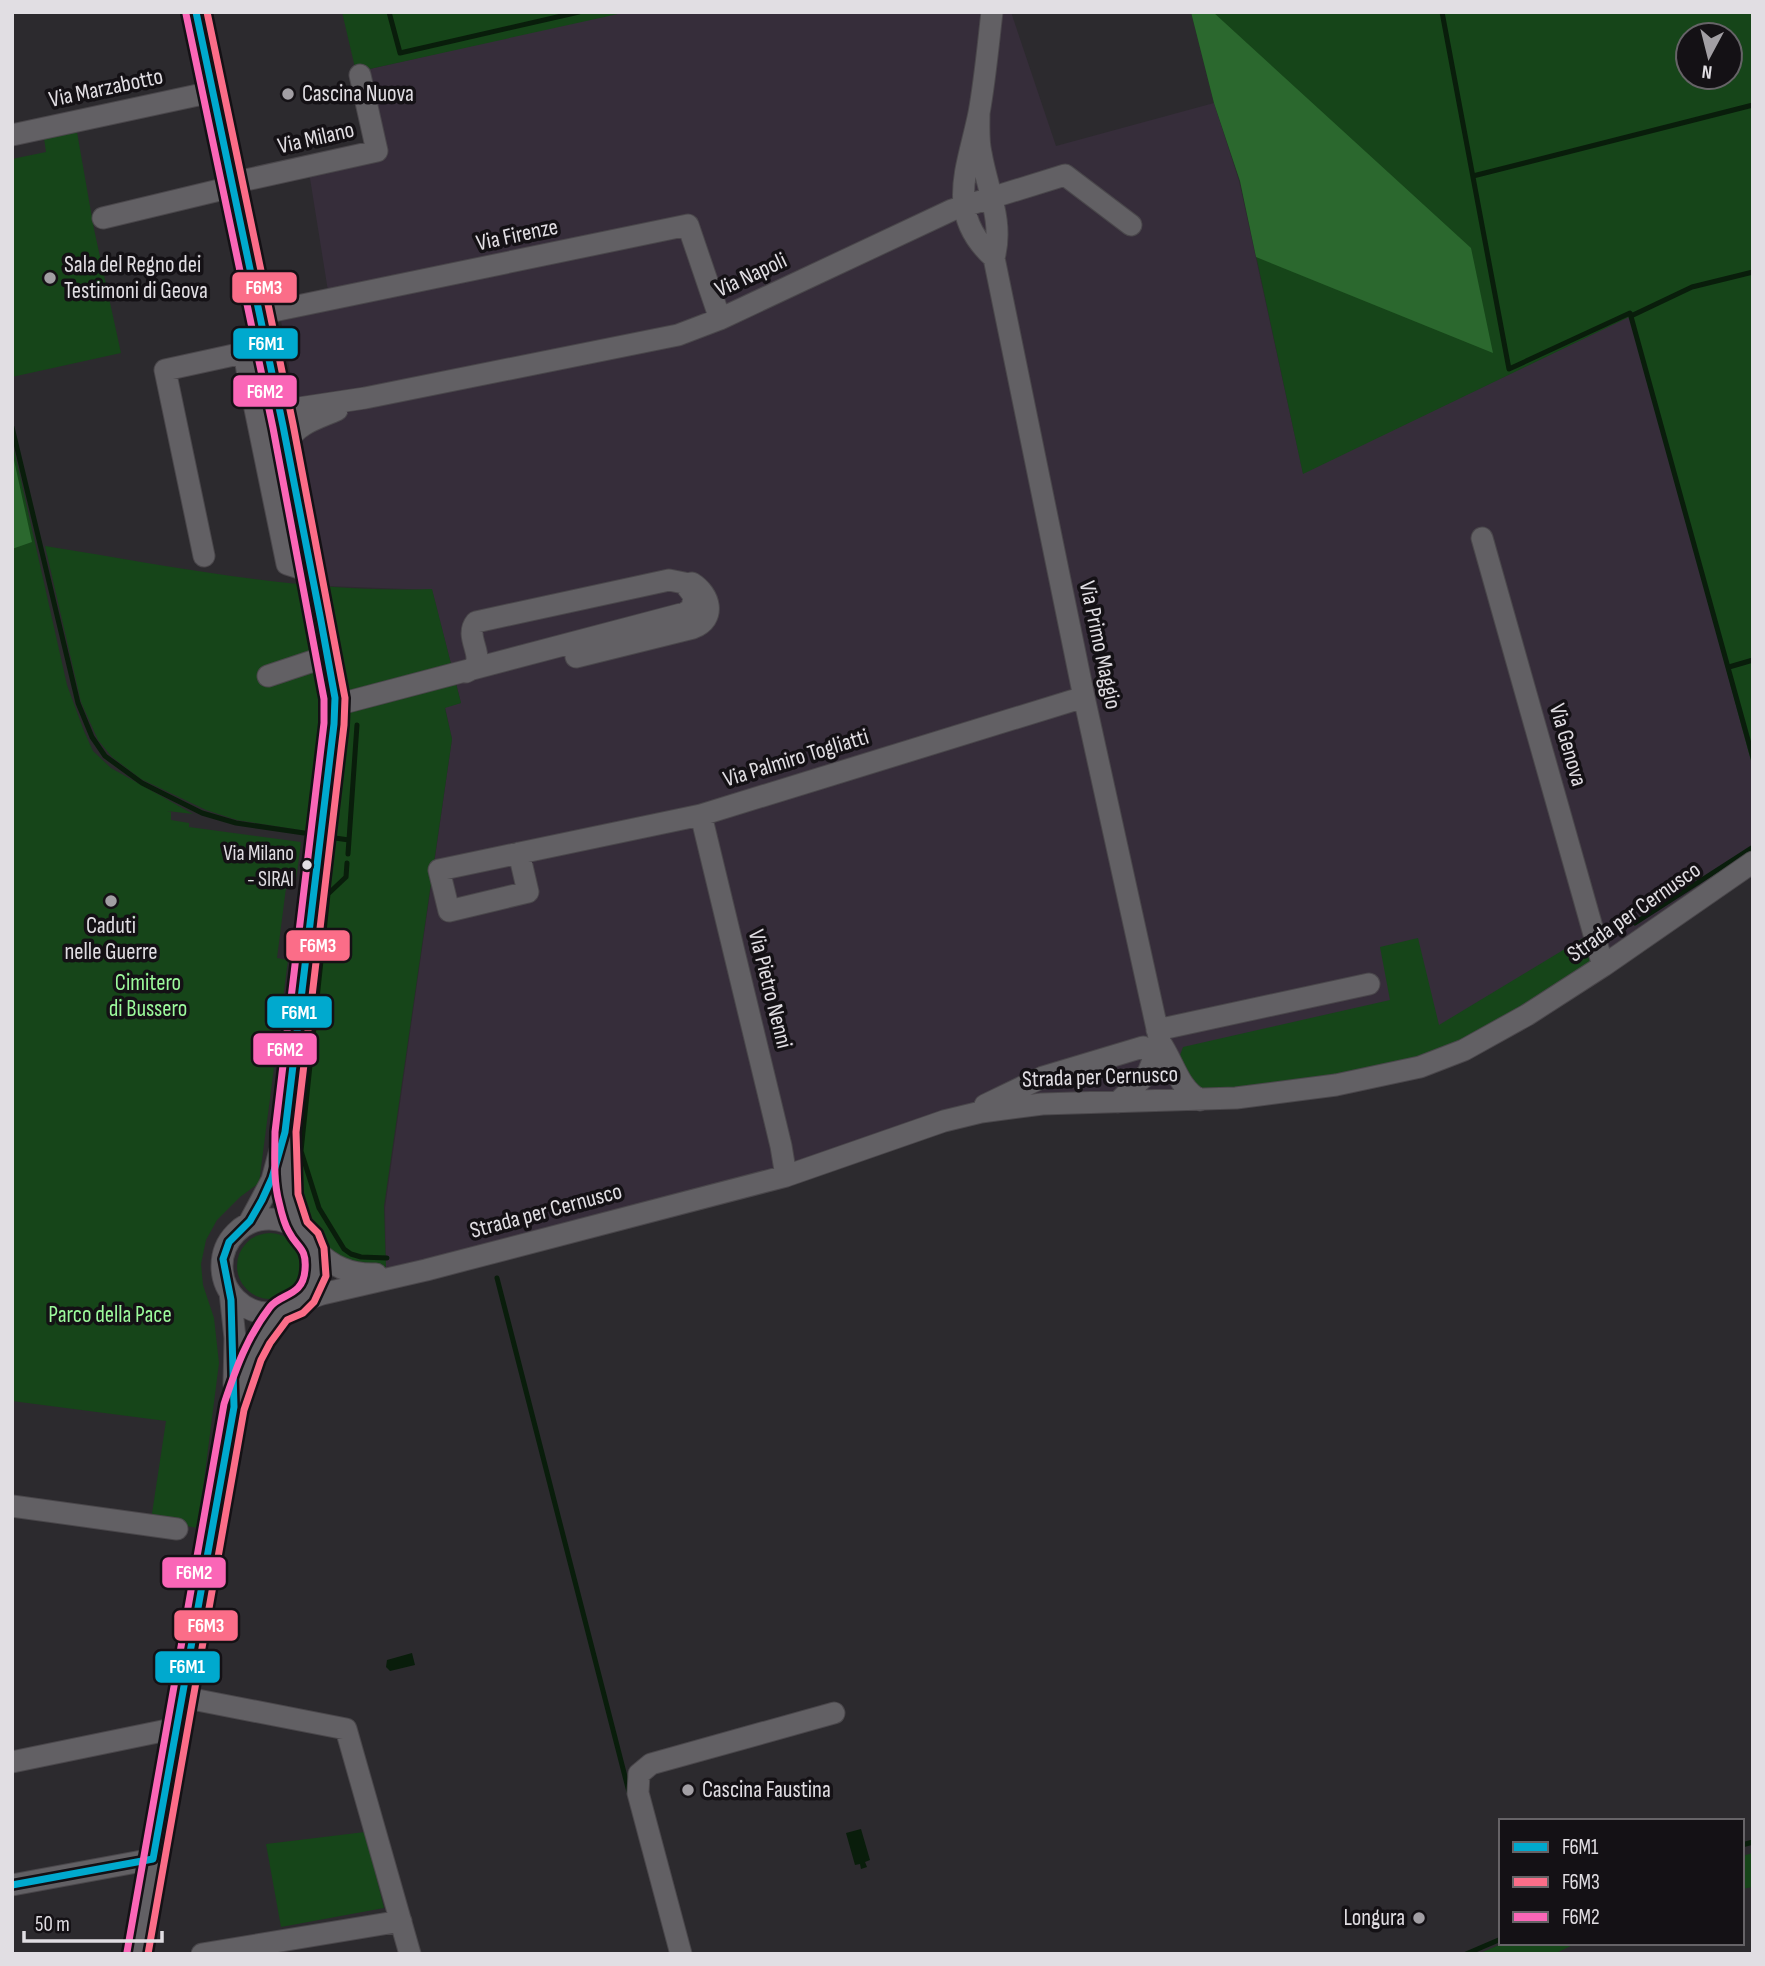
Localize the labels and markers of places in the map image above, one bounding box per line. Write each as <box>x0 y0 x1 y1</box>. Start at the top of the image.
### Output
place label: Cascina Nuova <box>302 80 414 108</box>
marker: Cascina Nuova <box>280 86 296 102</box>
place label: Sala del Regno dei Testimoni di Geova <box>64 251 208 305</box>
marker: Sala del Regno dei Testimoni di Geova <box>42 270 58 286</box>
place label: Via Milano - SIRAI <box>223 841 294 892</box>
marker: Via Milano - SIRAI <box>300 858 314 872</box>
marker: Caduti nelle Guerre <box>103 893 119 909</box>
place label: Caduti nelle Guerre <box>64 912 158 966</box>
place label: Cascina Faustina <box>702 1776 831 1804</box>
marker: Cascina Faustina <box>680 1782 696 1798</box>
place label: Longura <box>1343 1904 1405 1932</box>
marker: Longura <box>1411 1910 1427 1926</box>

